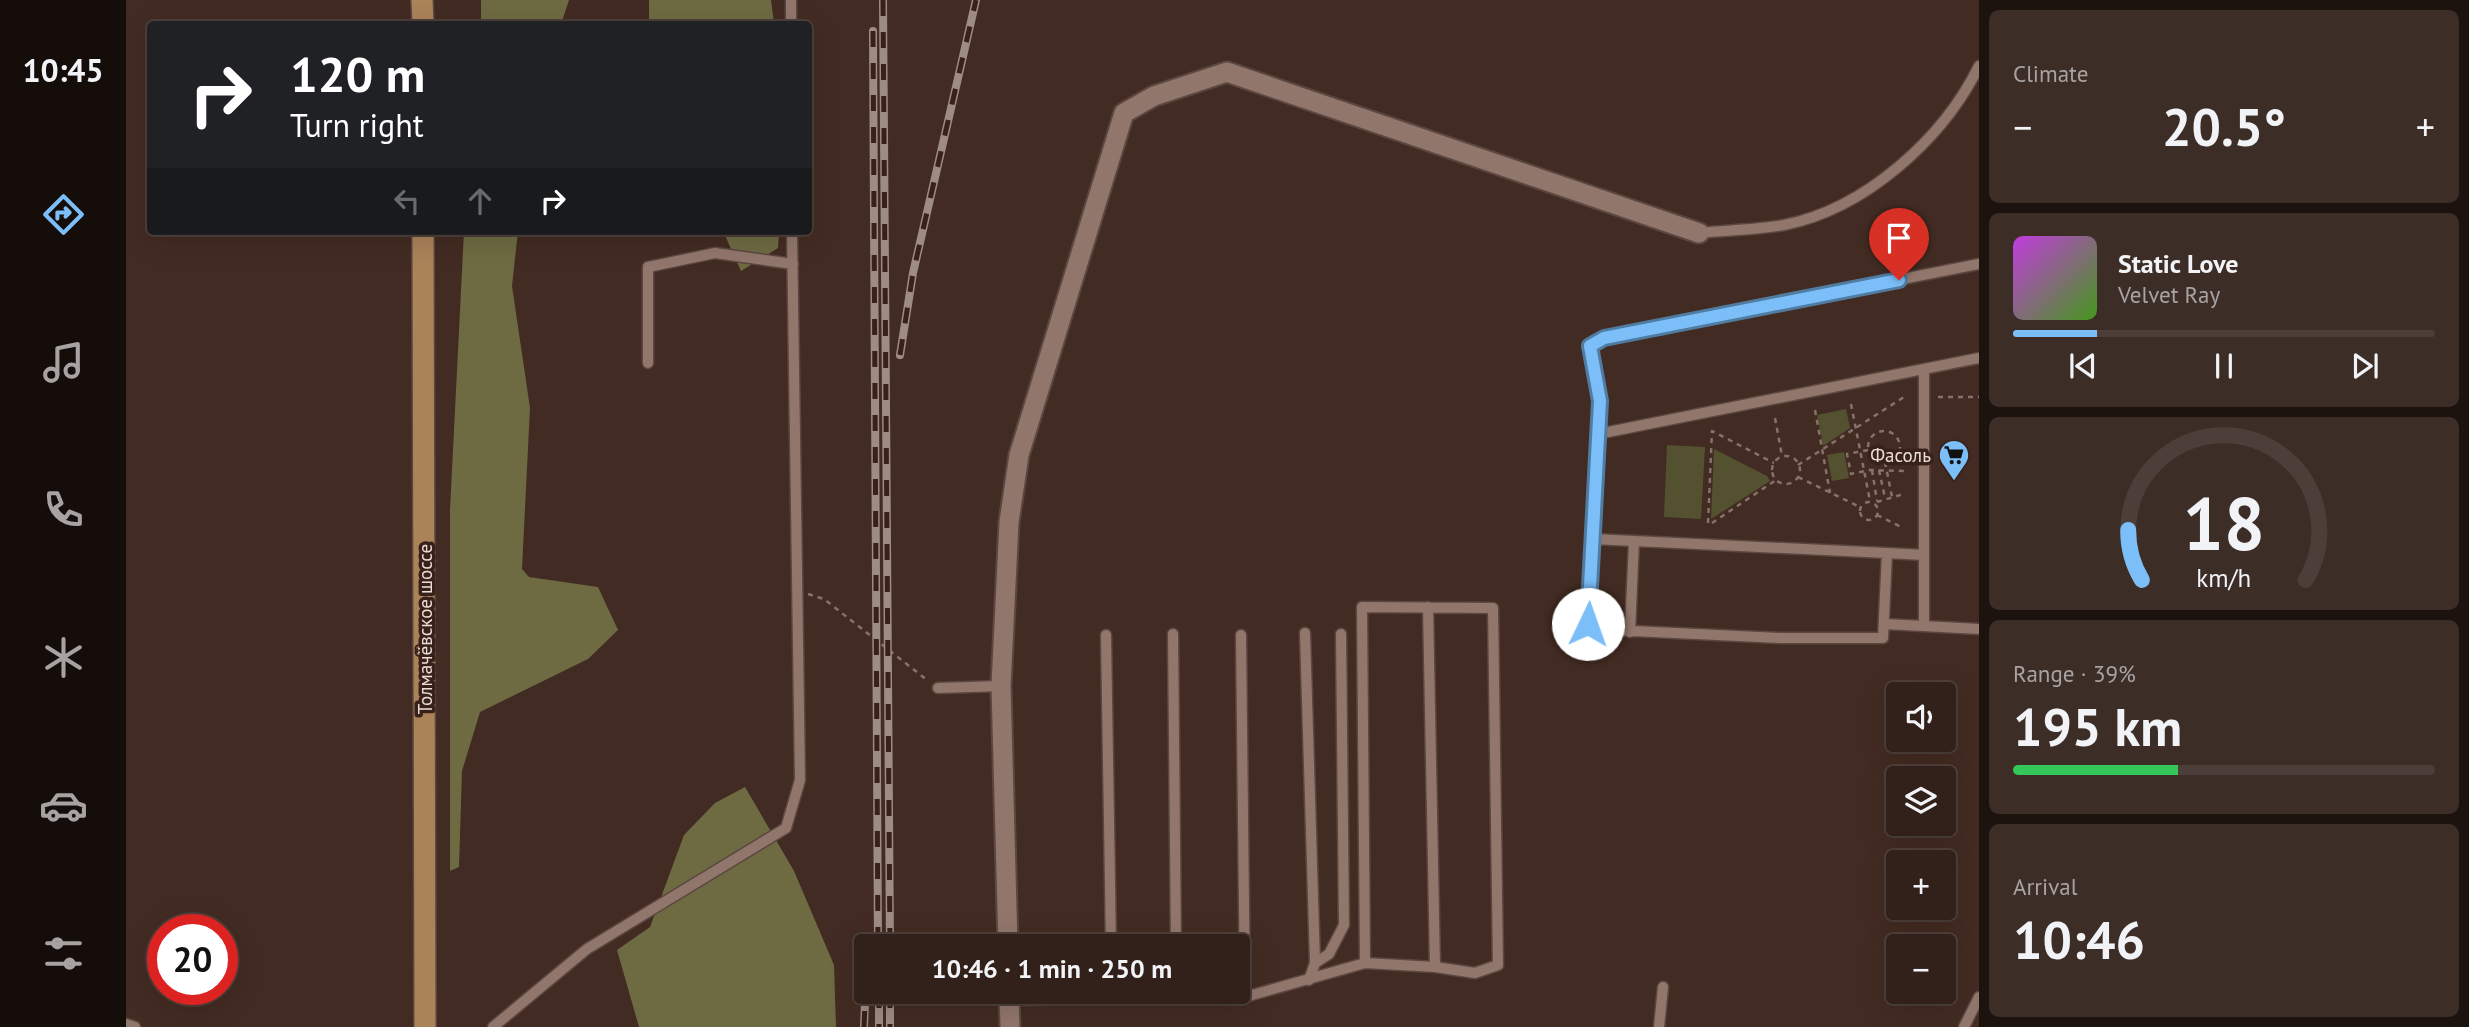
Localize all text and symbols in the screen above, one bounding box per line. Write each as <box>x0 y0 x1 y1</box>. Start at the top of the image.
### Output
text: 120 m <box>290 42 425 106</box>
text: 10:45 <box>22 49 104 91</box>
icon: right <box>175 49 266 140</box>
text: Climate <box>2013 59 2088 88</box>
text: 20.5° <box>2162 93 2286 160</box>
text: − <box>2013 102 2032 151</box>
text: + <box>2416 102 2435 151</box>
text: Turn right <box>290 104 424 146</box>
icon: left <box>388 182 426 220</box>
icon: ahead <box>461 182 499 220</box>
icon: right <box>534 182 572 220</box>
icon: directions <box>39 190 88 239</box>
pin <box>1869 208 1929 280</box>
icon: arrive <box>1880 219 1918 257</box>
text: Static Love <box>2118 247 2239 280</box>
text: Velvet Ray <box>2118 280 2220 309</box>
icon: music <box>39 338 88 387</box>
icon: previous <box>2064 347 2102 385</box>
icon: pause <box>2205 347 2243 385</box>
icon: next <box>2346 347 2384 385</box>
supermarket icon: Фасоль <box>1937 438 1971 482</box>
place label: Фасоль <box>1870 443 1931 467</box>
text: 18 <box>2183 476 2265 570</box>
icon: phone <box>39 485 88 534</box>
street label: Толмачёвское шоссе <box>413 544 437 714</box>
text: km/h <box>2197 561 2251 593</box>
position arrow <box>1551 587 1625 661</box>
icon: climate <box>39 633 88 682</box>
text: Range · 39% <box>2013 659 2136 688</box>
map controls <box>1886 682 1956 1004</box>
button: sound <box>1886 682 1956 752</box>
text: 195 km <box>2013 693 2182 760</box>
button: layers <box>1886 766 1956 836</box>
icon: car <box>39 781 88 830</box>
button: + <box>1886 850 1956 920</box>
text: Arrival <box>2013 872 2077 901</box>
text: 10:46 <box>2013 906 2145 973</box>
speed limit sign: 20 <box>147 914 238 1005</box>
icon: filters <box>39 929 88 978</box>
button: − <box>1886 934 1956 1004</box>
text: 10:46 · 1 min · 250 m <box>932 952 1172 985</box>

